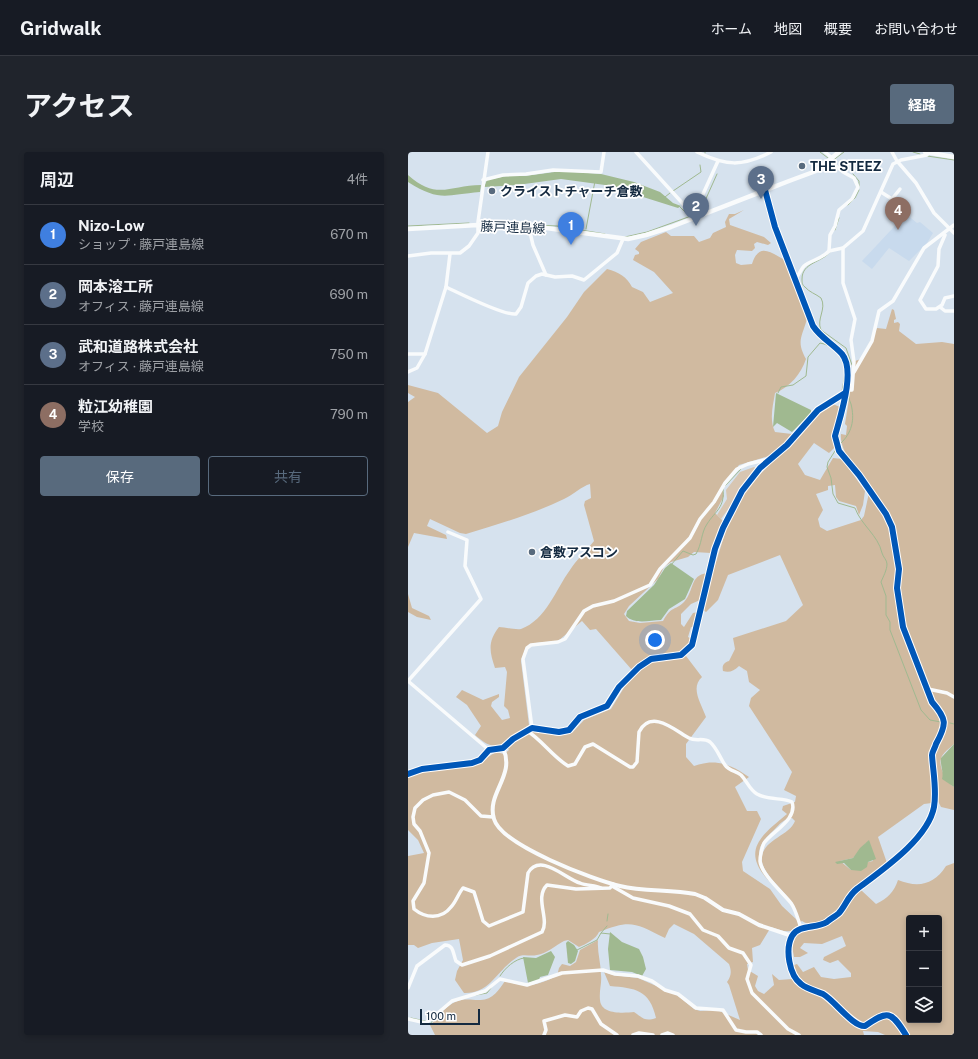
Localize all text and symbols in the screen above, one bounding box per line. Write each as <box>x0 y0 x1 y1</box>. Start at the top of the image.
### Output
text: Gridwalk <box>20 17 101 39</box>
text: ホーム <box>710 21 752 37</box>
text: 地図 <box>774 21 802 37</box>
text: 概要 <box>824 21 852 37</box>
text: お問い合わせ <box>874 21 958 37</box>
button: 経路 <box>890 84 954 124</box>
text: アクセス <box>24 89 135 122</box>
place label: THE STEEZ <box>810 159 882 174</box>
marker: THE STEEZ <box>797 161 807 171</box>
pin: 3 <box>748 166 774 199</box>
text: 周辺 <box>40 170 74 190</box>
text: 4件 <box>347 172 368 187</box>
place label: クライストチャーチ倉敷 <box>500 184 642 199</box>
marker: クライストチャーチ倉敷 <box>487 186 497 196</box>
pin: 2 <box>683 193 709 226</box>
pin: 4 <box>885 197 911 230</box>
pin: 1 <box>558 212 584 245</box>
text: Nizo-Low <box>78 217 145 234</box>
street label: 藤戸連島線 <box>480 219 546 236</box>
text: 1 <box>50 227 56 242</box>
text: 670 m <box>330 227 368 242</box>
text: ショップ · 藤戸連島線 <box>78 237 204 252</box>
text: 岡本溶工所 <box>78 278 153 295</box>
text: 2 <box>49 287 57 302</box>
text: 690 m <box>330 287 368 302</box>
text: オフィス · 藤戸連島線 <box>78 299 204 314</box>
text: 武和道路株式会社 <box>78 338 198 355</box>
text: 3 <box>49 347 57 362</box>
text: 750 m <box>330 347 368 362</box>
text: オフィス · 藤戸連島線 <box>78 359 204 374</box>
text: 粒江幼稚園 <box>78 398 153 415</box>
text: 4 <box>49 407 57 422</box>
text: 790 m <box>330 407 368 422</box>
text: 学校 <box>78 419 104 434</box>
button: 保存 <box>40 456 200 496</box>
button: 共有 <box>208 456 368 496</box>
place label: 倉敷アスコン <box>540 545 618 560</box>
marker: 倉敷アスコン <box>527 547 537 557</box>
your location <box>645 630 665 650</box>
map controls <box>906 915 942 1023</box>
button: + <box>906 915 942 951</box>
button: − <box>906 951 942 987</box>
button: layers <box>906 987 942 1023</box>
scale bar <box>420 1007 480 1026</box>
text: 100 m <box>426 1010 456 1022</box>

